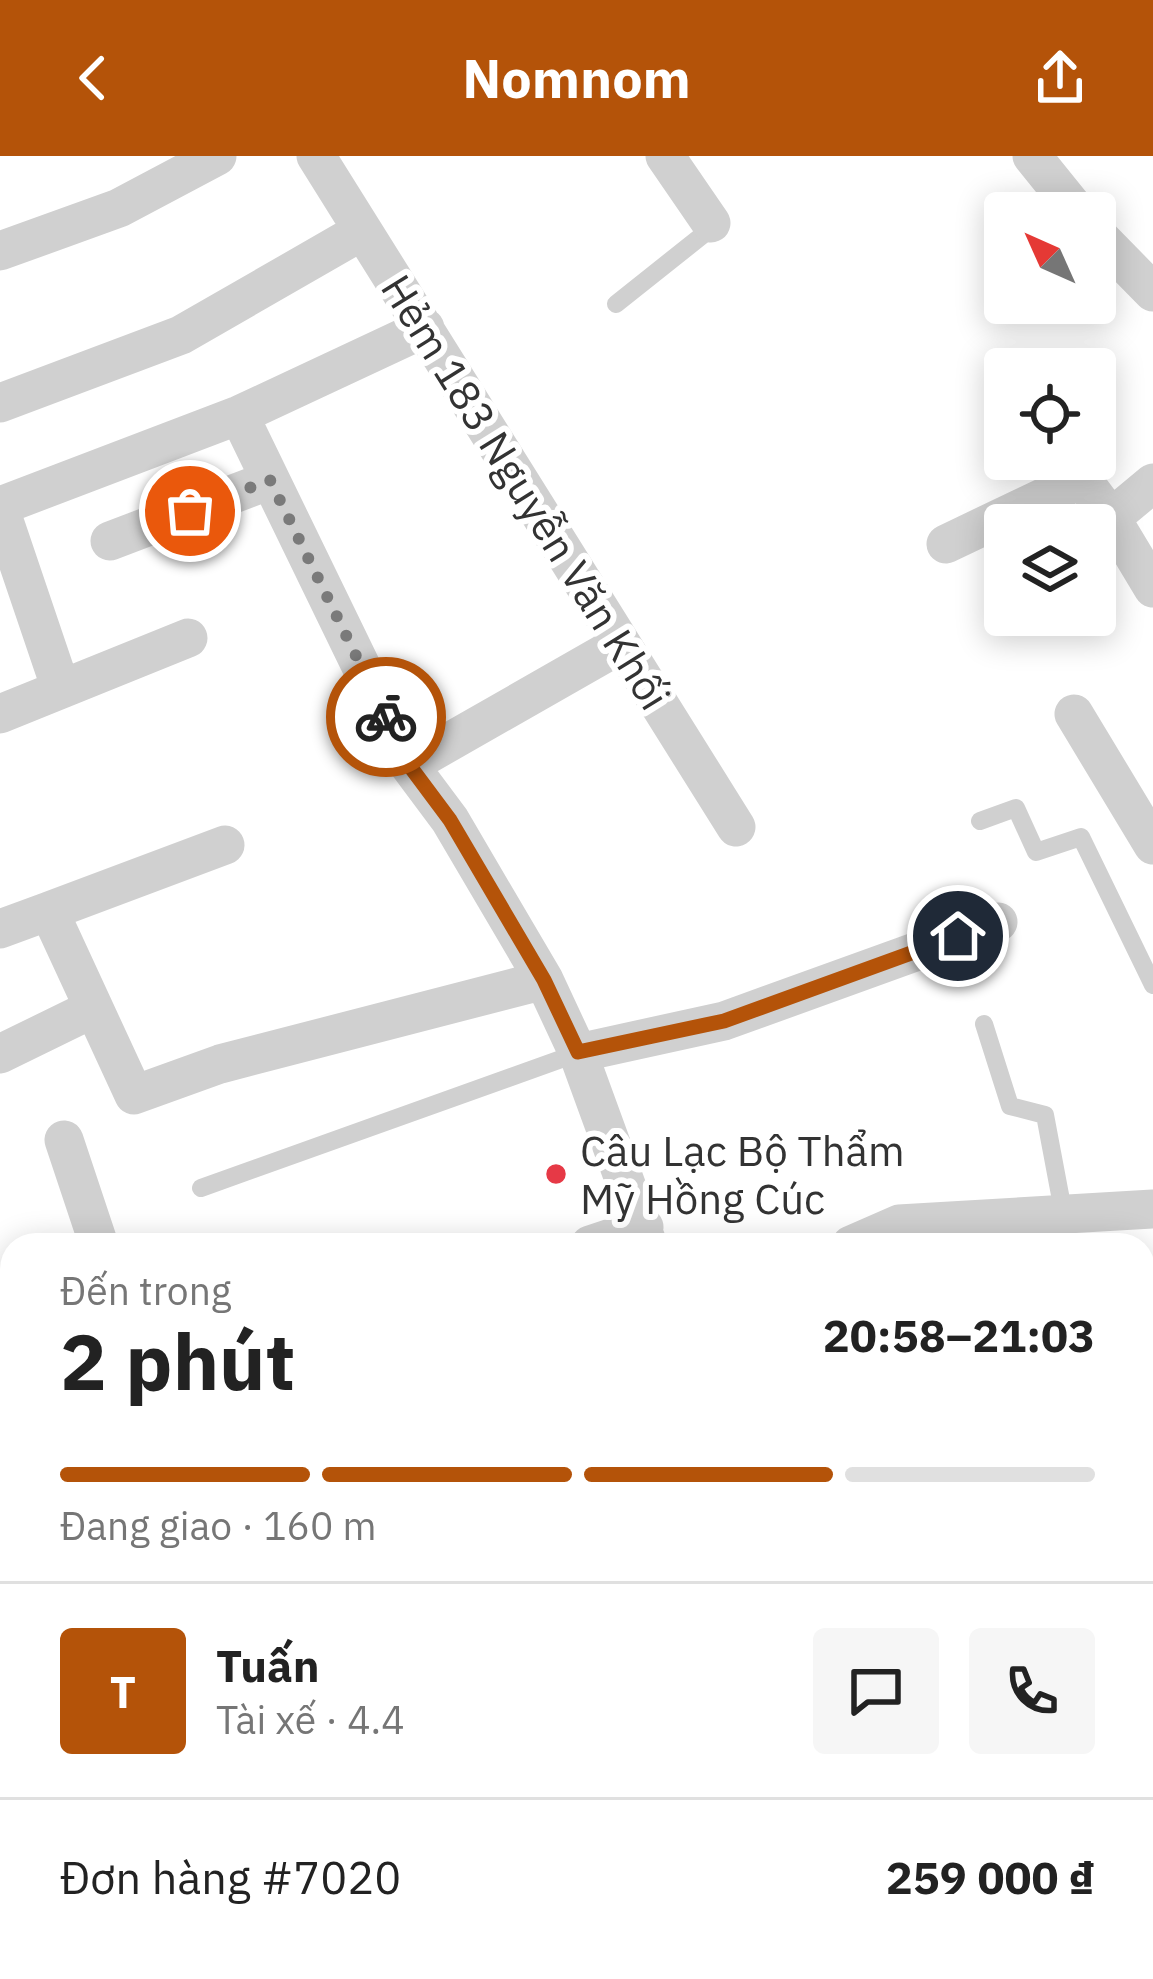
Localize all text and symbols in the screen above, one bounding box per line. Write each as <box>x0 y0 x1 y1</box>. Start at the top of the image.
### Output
text: Nomnom <box>462 43 691 113</box>
icon: back <box>60 45 126 111</box>
icon: share <box>1027 45 1093 111</box>
north arrow <box>984 192 1116 324</box>
map controls <box>984 192 1116 636</box>
street label: Hẻm 183 Nguyễn Văn Khối <box>369 264 683 720</box>
button: locate <box>984 348 1116 480</box>
pin <box>139 460 241 562</box>
icon: bag <box>157 478 223 544</box>
button: layers <box>984 504 1116 636</box>
courier <box>326 657 446 777</box>
icon: bike <box>353 684 419 750</box>
pin <box>907 885 1009 987</box>
icon: home <box>925 903 991 969</box>
place label: Câu Lạc Bộ Thẩm Mỹ Hồng Cúc <box>580 1123 905 1226</box>
marker: Câu Lạc Bộ Thẩm Mỹ Hồng Cúc <box>543 1161 569 1187</box>
text: Đến trong <box>60 1265 231 1316</box>
text: 20:58–21:03 <box>823 1306 1095 1364</box>
text: 2 phút <box>60 1310 295 1411</box>
text: Đang giao · 160 m <box>60 1500 377 1551</box>
button: chat <box>813 1628 939 1754</box>
button: phone <box>969 1628 1095 1754</box>
text: Tuấn <box>216 1636 320 1694</box>
text: T <box>110 1662 136 1720</box>
text: Tài xế · 4.4 <box>216 1694 405 1745</box>
text: Đơn hàng #7020 <box>60 1848 401 1906</box>
text: 259 000 ₫ <box>886 1848 1095 1906</box>

